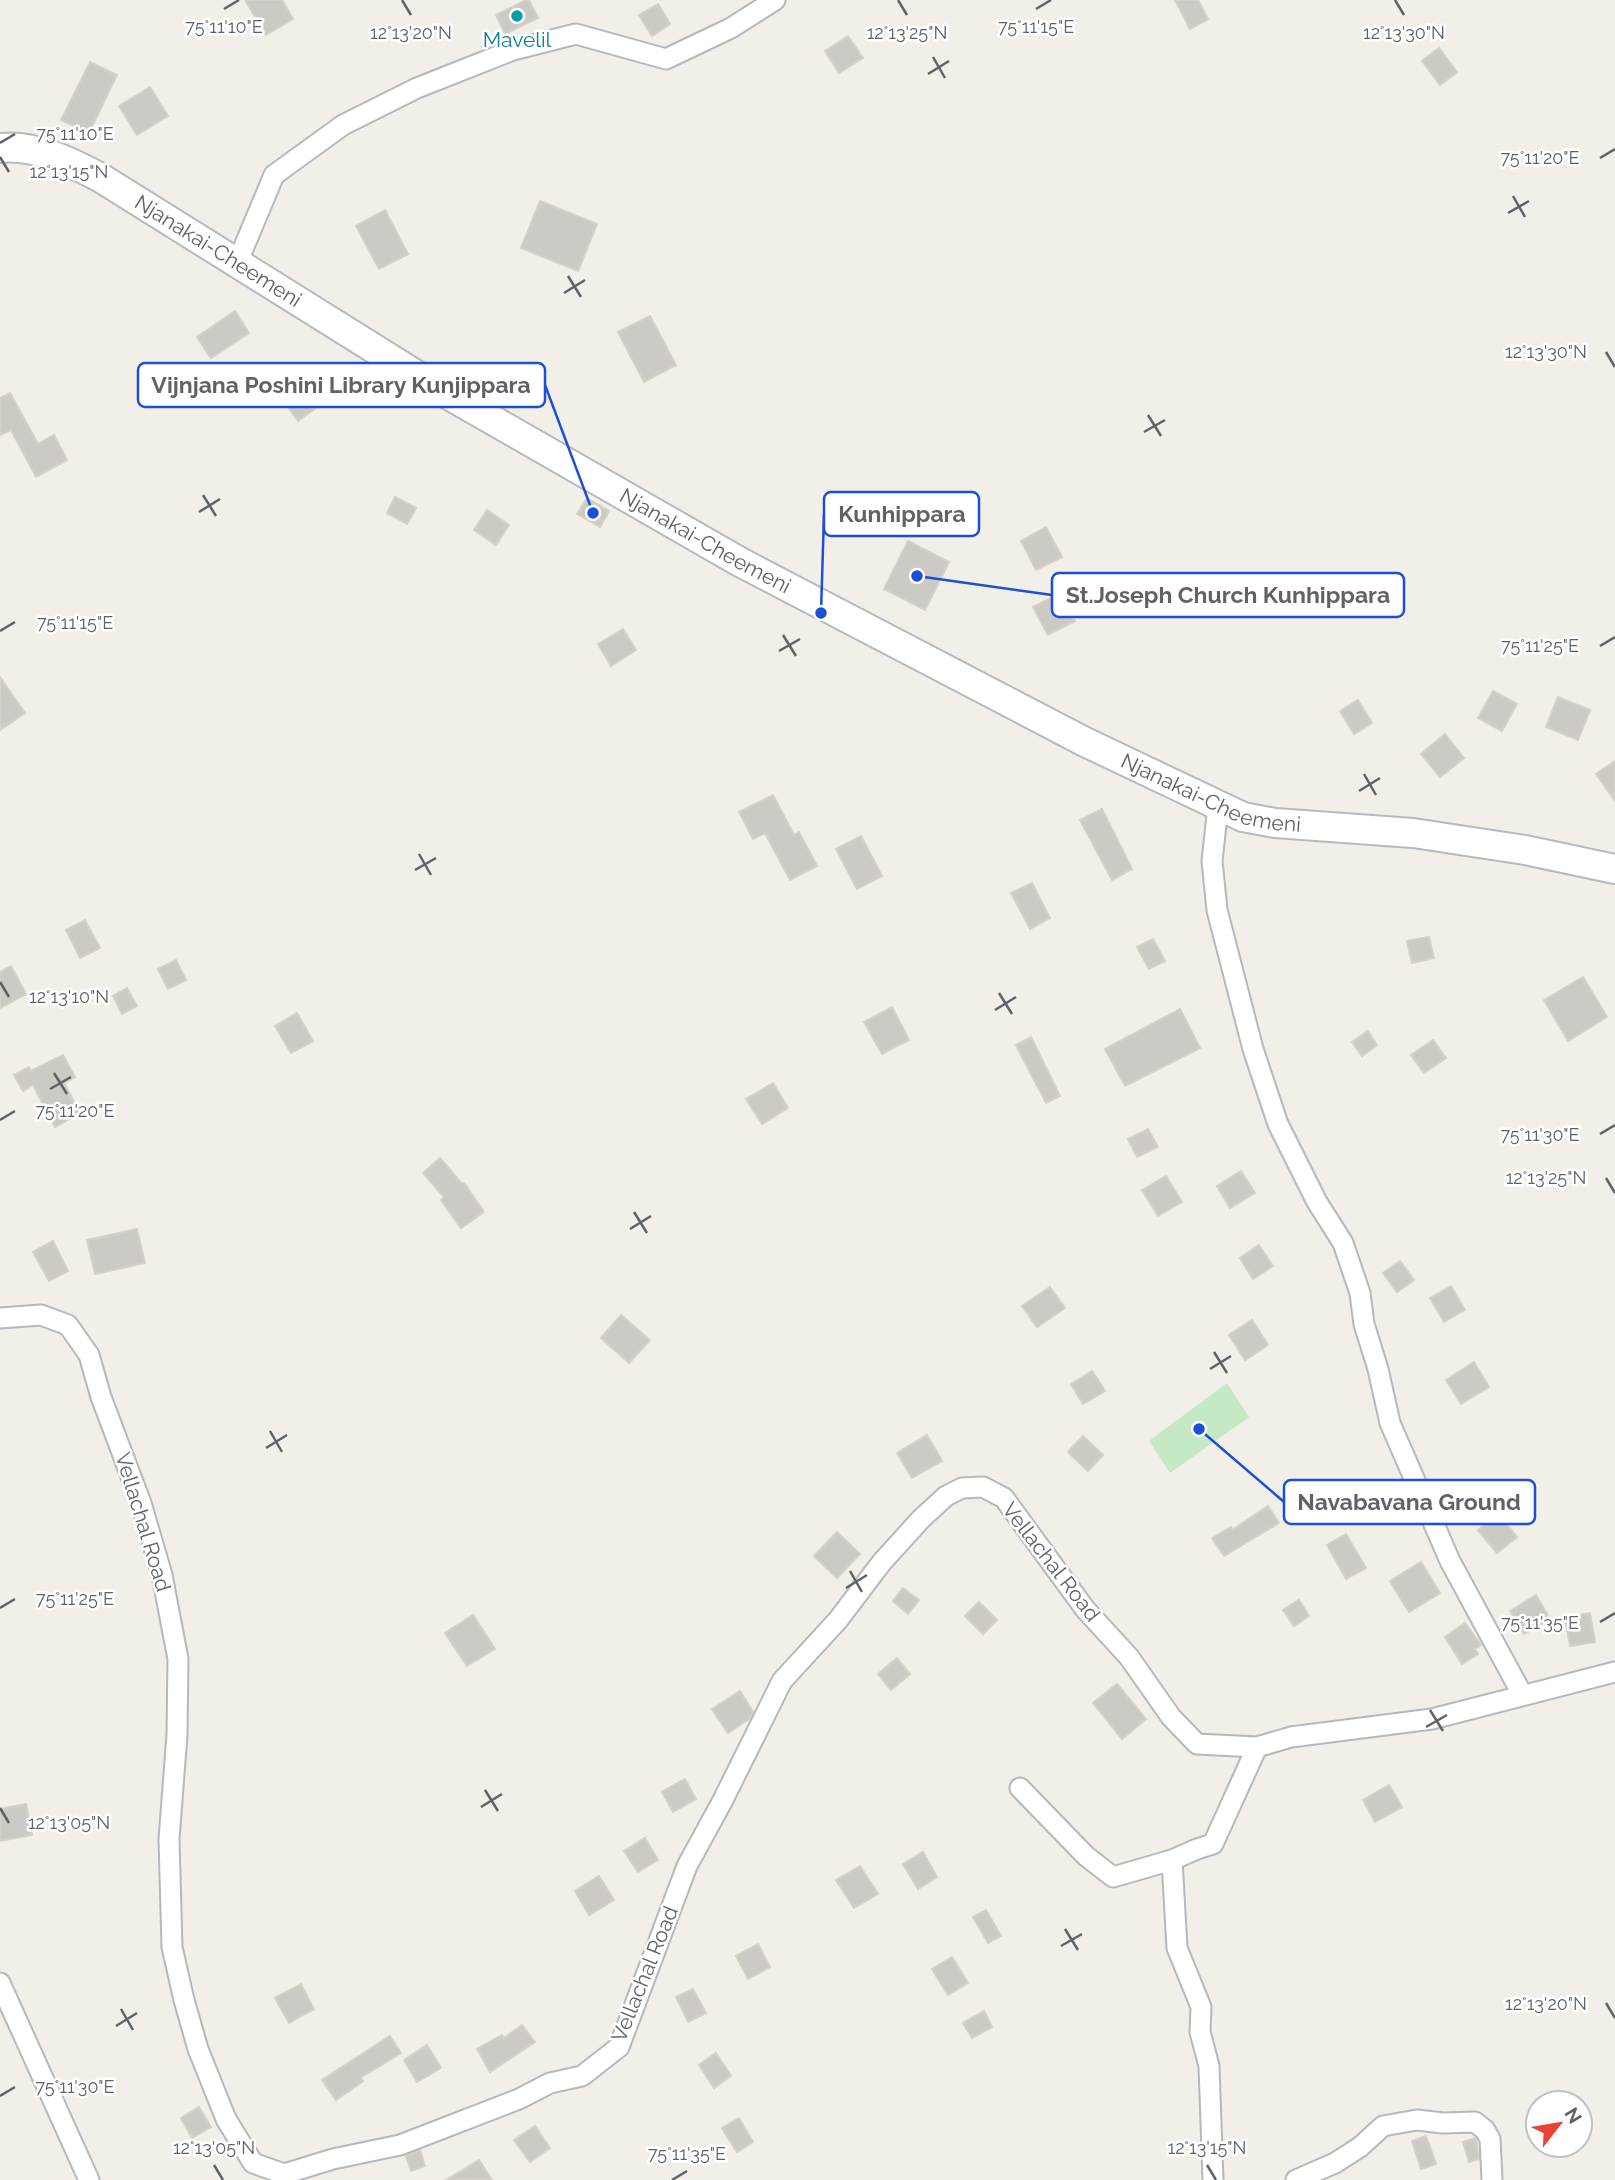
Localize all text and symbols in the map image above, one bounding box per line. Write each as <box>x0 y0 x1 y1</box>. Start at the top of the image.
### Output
marker: Mavelil <box>509 8 525 24</box>
text: 75°11'10"E <box>185 16 263 37</box>
text: 75°11'15"E <box>998 16 1074 37</box>
text: 12°13'20"N <box>370 22 452 43</box>
text: 12°13'25"N <box>867 22 947 43</box>
text: 12°13'30"N <box>1363 22 1445 43</box>
place label: Mavelil <box>483 27 552 52</box>
text: 75°11'10"E <box>36 123 114 144</box>
text: 75°11'20"E <box>1500 147 1580 168</box>
text: 12°13'15"N <box>30 161 109 182</box>
street label: Njanakai-Cheemeni <box>130 189 306 312</box>
text: 12°13'30"N <box>1505 341 1587 362</box>
callout: Vijnjana Poshini Library Kunjippara <box>138 363 545 407</box>
text: Vijnjana Poshini Library Kunjippara <box>151 371 531 398</box>
street label: Njanakai-Cheemeni <box>616 483 795 598</box>
callout: Kunhippara <box>824 492 979 536</box>
text: Kunhippara <box>838 500 966 527</box>
callout: St.Joseph Church Kunhippara <box>1052 573 1404 617</box>
text: St.Joseph Church Kunhippara <box>1066 581 1390 608</box>
text: 75°11'15"E <box>37 612 113 633</box>
text: 75°11'25"E <box>1501 635 1579 656</box>
street label: Njanakai-Cheemeni <box>1117 748 1302 837</box>
text: 12°13'10"N <box>29 986 109 1007</box>
text: 75°11'20"E <box>35 1100 115 1121</box>
text: 75°11'30"E <box>1500 1124 1580 1145</box>
text: 12°13'25"N <box>1506 1167 1586 1188</box>
street label: Vellachal Road <box>110 1449 176 1594</box>
callout: Navabavana Ground <box>1284 1480 1535 1524</box>
text: Navabavana Ground <box>1297 1488 1521 1515</box>
street label: Vellachal Road <box>997 1497 1106 1626</box>
text: 75°11'25"E <box>36 1588 114 1609</box>
text: 75°11'35"E <box>1501 1612 1579 1633</box>
text: 12°13'05"N <box>28 1812 110 1833</box>
street label: Vellachal Road <box>606 1902 683 2045</box>
text: 12°13'20"N <box>1505 1993 1587 2014</box>
text: 75°11'30"E <box>35 2076 115 2097</box>
north arrow <box>1524 2089 1594 2159</box>
text: N <box>1560 2103 1587 2127</box>
text: 12°13'05"N <box>173 2137 255 2158</box>
text: 12°13'15"N <box>1168 2137 1247 2158</box>
text: 75°11'35"E <box>648 2143 726 2164</box>

